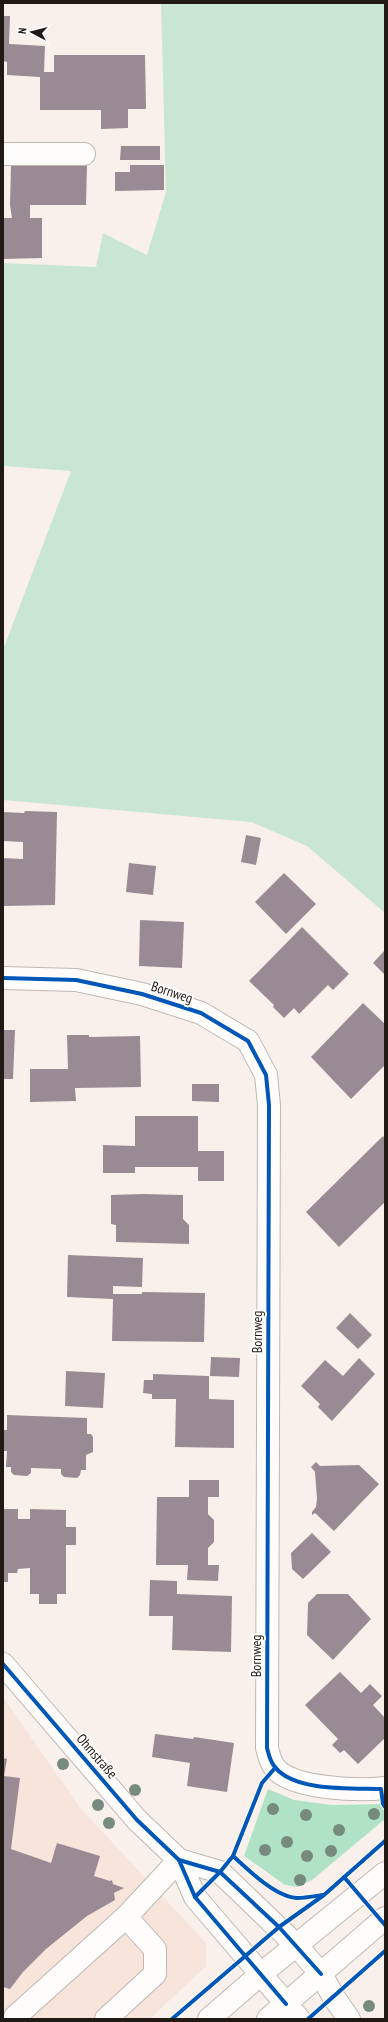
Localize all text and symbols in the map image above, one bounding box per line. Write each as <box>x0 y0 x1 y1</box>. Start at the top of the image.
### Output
north arrow <box>12 12 52 52</box>
text: N <box>15 27 29 35</box>
street label: Bornweg <box>149 977 195 1007</box>
street label: Bornweg <box>248 1311 266 1353</box>
street label: Bornweg <box>247 1635 265 1677</box>
street label: Ohmstraße <box>73 1730 122 1782</box>

